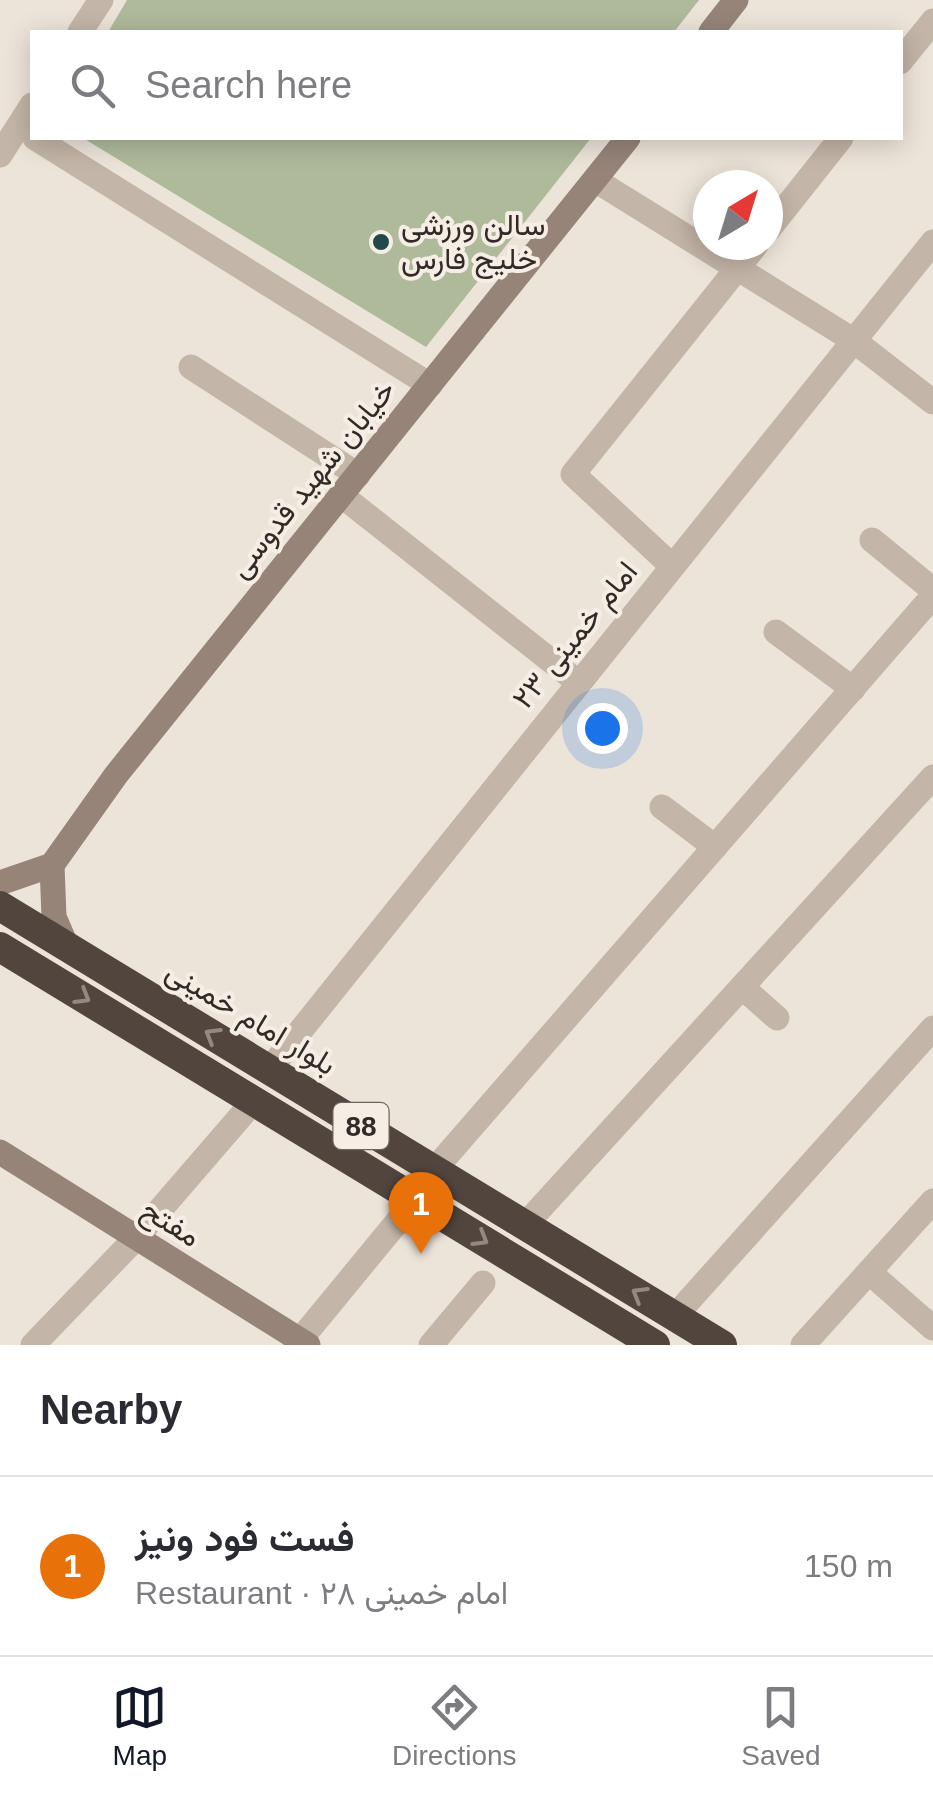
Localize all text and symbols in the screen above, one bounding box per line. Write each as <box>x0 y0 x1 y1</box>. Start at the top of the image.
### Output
search box <box>30 30 903 140</box>
icon: search <box>65 58 120 113</box>
text: Search here <box>145 64 352 106</box>
north arrow <box>693 170 783 260</box>
place label: سالن ورزشی خلیج فارس <box>401 208 545 279</box>
marker: سالن ورزشی خلیج فارس <box>370 231 392 253</box>
street label: خیابان شهید قدوسی <box>222 373 403 585</box>
street label: امام خمینی ۲۳ <box>506 555 646 716</box>
your location <box>577 703 628 754</box>
street label: بلوار امام خمینی <box>159 954 342 1084</box>
one-way arrow <box>72 985 90 1004</box>
one-way arrow <box>205 1028 223 1047</box>
road number: 88 <box>334 1103 388 1149</box>
pin: 1 <box>388 1172 454 1254</box>
street label: مفتح <box>134 1192 206 1256</box>
one-way arrow <box>470 1227 488 1246</box>
one-way arrow <box>632 1287 650 1306</box>
text: Nearby <box>40 1386 182 1433</box>
text: فست فود ونیز <box>135 1517 355 1559</box>
text: 1 <box>64 1548 81 1584</box>
text: 150 m <box>804 1548 893 1584</box>
text: Restaurant · امام خمینی ۲۸ <box>135 1575 508 1611</box>
tab: Map <box>112 1680 167 1772</box>
tab: Directions <box>392 1680 517 1772</box>
tab: Saved <box>741 1680 821 1772</box>

